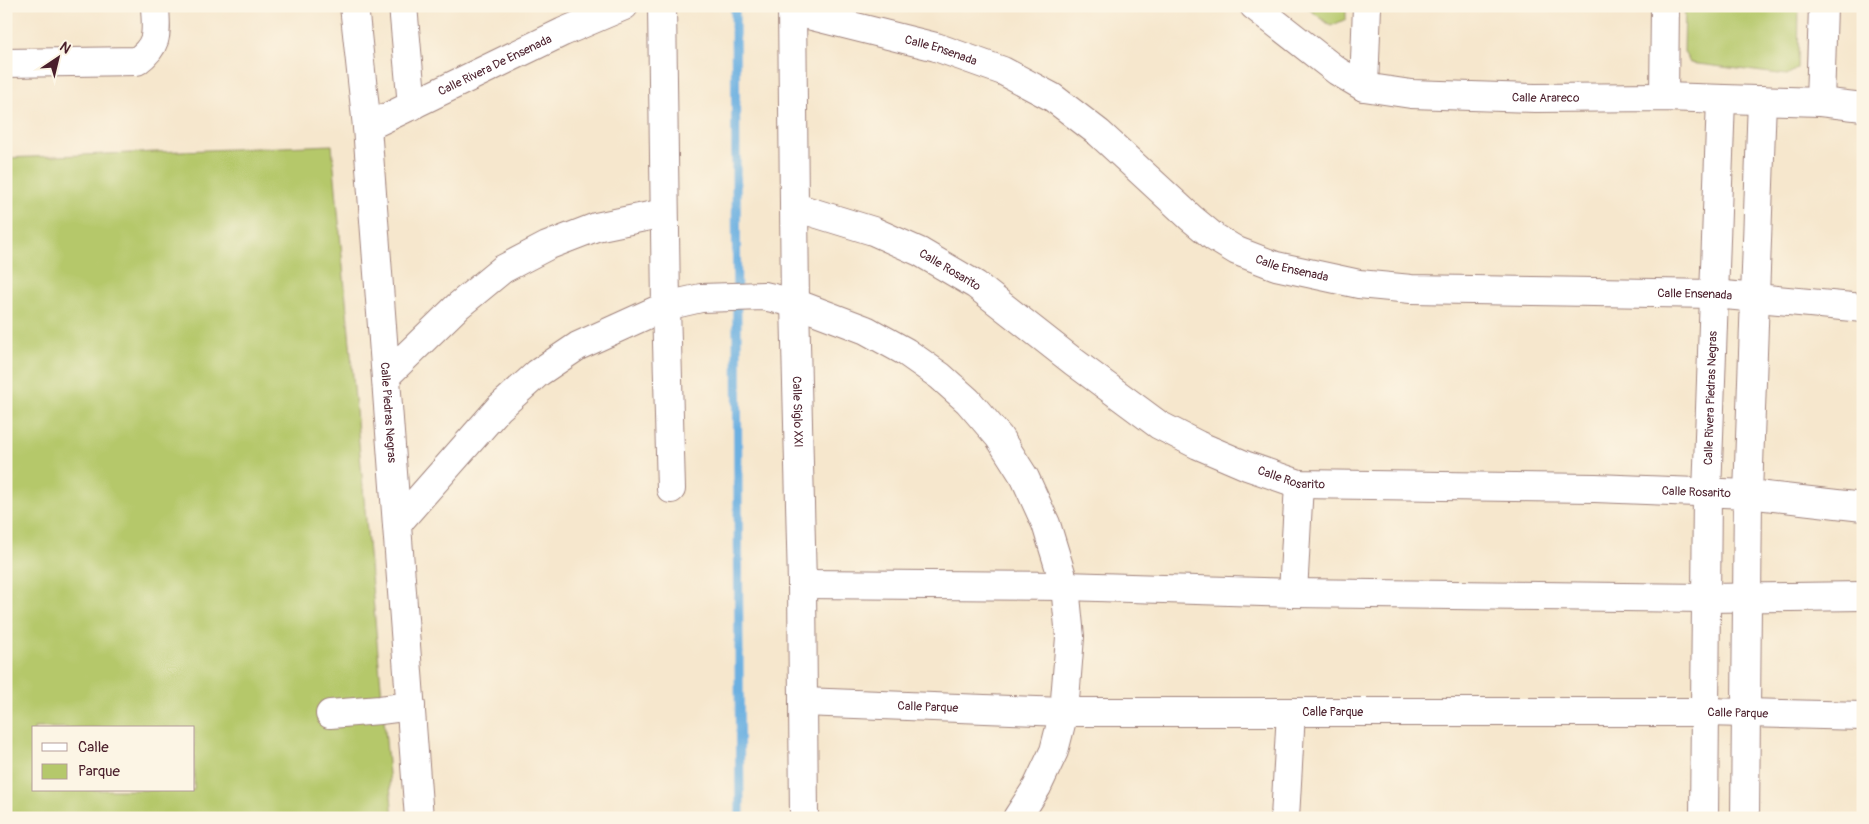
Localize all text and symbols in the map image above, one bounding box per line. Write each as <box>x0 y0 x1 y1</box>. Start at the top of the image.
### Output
street label: Calle Rivera De Ensenada <box>436 31 554 99</box>
north arrow <box>32 32 82 82</box>
street label: Calle Ensenada <box>903 32 979 69</box>
text: N <box>56 38 74 57</box>
street label: Calle Arareco <box>1512 90 1580 106</box>
street label: Calle Rosarito <box>916 246 985 294</box>
street label: Calle Ensenada <box>1253 251 1330 285</box>
street label: Calle Ensenada <box>1657 286 1733 303</box>
street label: Calle Rivera Piedras Negras <box>1700 330 1720 465</box>
street label: Calle Piedras Negras <box>377 362 400 464</box>
street label: Calle Siglo XXI <box>789 376 806 448</box>
street label: Calle Rosarito <box>1256 463 1326 492</box>
street label: Calle Rosarito <box>1661 483 1732 501</box>
street label: Calle Parque <box>897 698 959 715</box>
street label: Calle Parque <box>1302 705 1363 720</box>
street label: Calle Parque <box>1707 705 1769 721</box>
legend <box>32 726 195 792</box>
text: Calle <box>78 738 109 757</box>
text: Parque <box>78 762 121 781</box>

